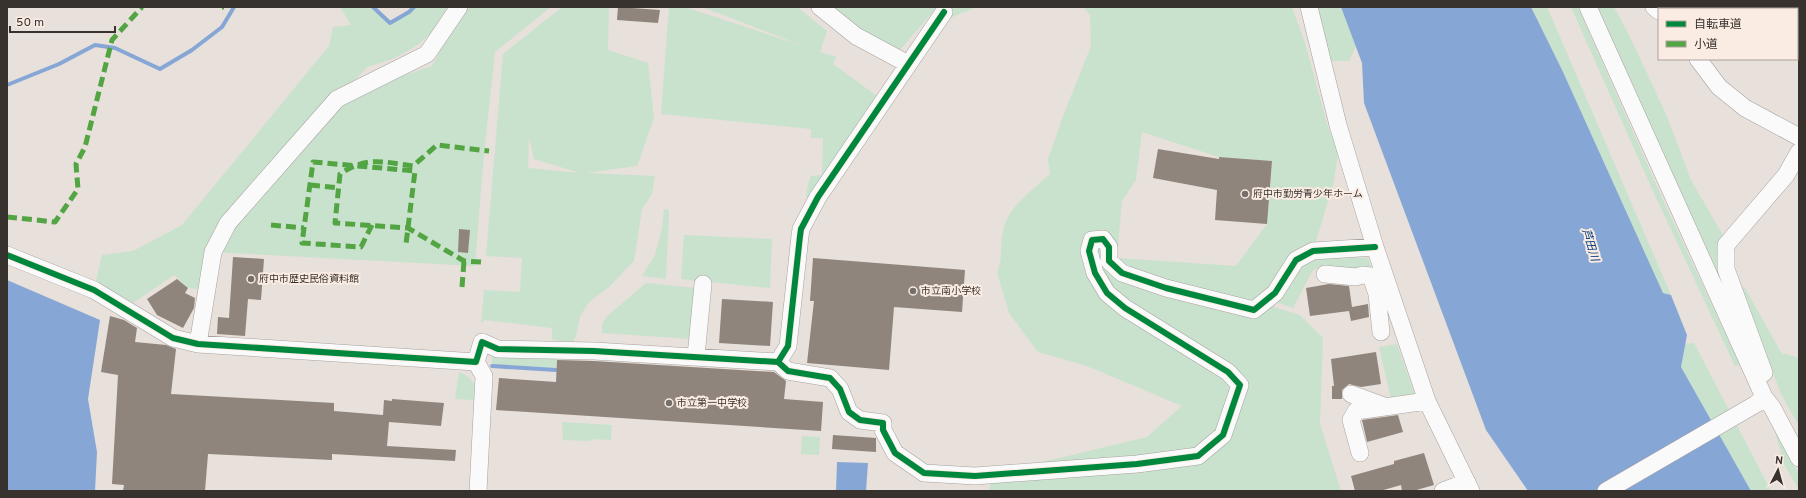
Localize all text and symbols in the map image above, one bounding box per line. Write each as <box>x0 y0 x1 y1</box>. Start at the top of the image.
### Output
scale bar <box>10 8 115 34</box>
legend <box>1658 8 1798 60</box>
text: 50 m <box>16 15 44 31</box>
text: 自転車道 <box>1694 17 1742 33</box>
text: 小道 <box>1694 37 1718 53</box>
place label: 府中市勤労青少年ホーム <box>1253 188 1363 201</box>
marker: 府中市勤労青少年ホーム <box>1240 189 1250 199</box>
water label: 芦田川 <box>1578 227 1602 264</box>
place label: 府中市歴史民俗資料館 <box>259 273 359 286</box>
marker: 府中市歴史民俗資料館 <box>246 274 256 284</box>
place label: 市立南小学校 <box>921 285 981 298</box>
marker: 市立南小学校 <box>908 286 918 296</box>
place label: 市立第一中学校 <box>677 397 747 410</box>
marker: 市立第一中学校 <box>664 398 674 408</box>
north arrow <box>1758 450 1798 490</box>
text: N <box>1774 454 1784 468</box>

